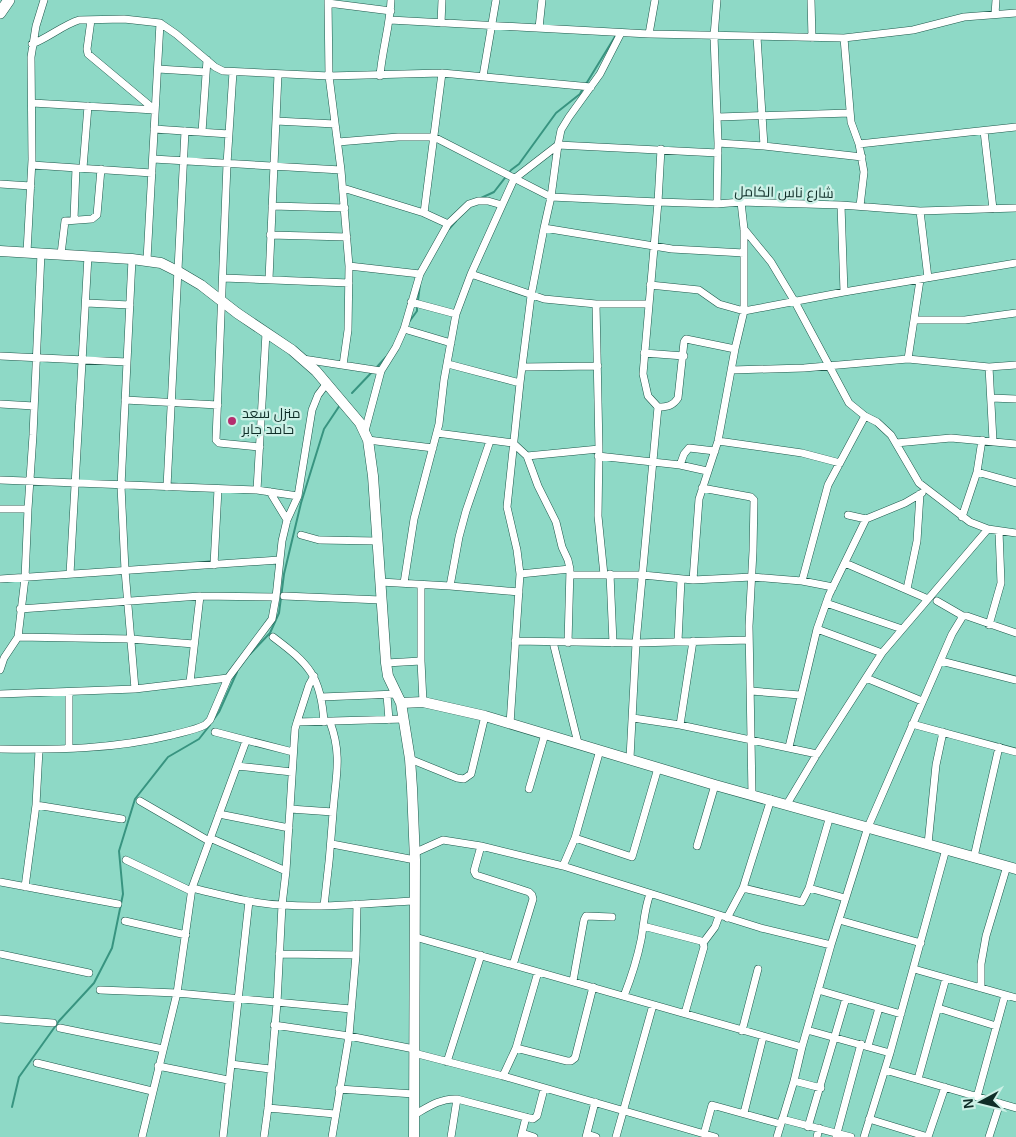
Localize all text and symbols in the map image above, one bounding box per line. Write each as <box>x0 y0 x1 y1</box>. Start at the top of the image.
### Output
street label: شارع ناس الكامل <box>734 183 834 202</box>
place label: منزل سعد حامد جابر <box>241 405 301 437</box>
marker: منزل سعد حامد جابر <box>226 415 238 427</box>
north arrow <box>956 1077 1006 1127</box>
text: N <box>960 1098 977 1110</box>

